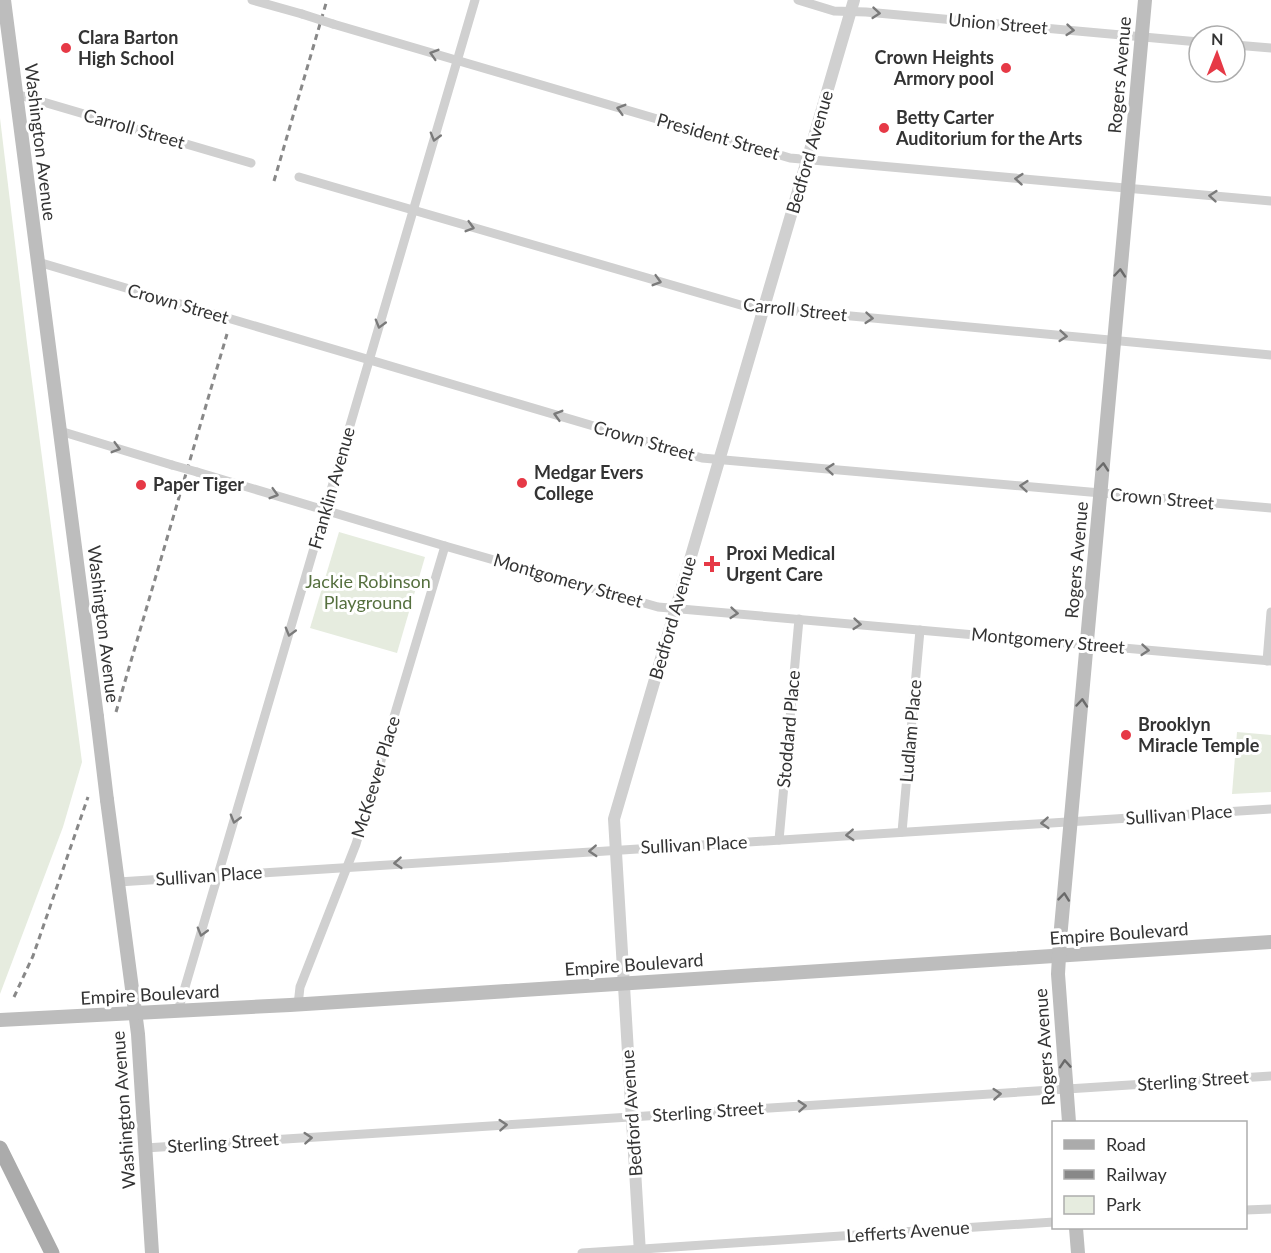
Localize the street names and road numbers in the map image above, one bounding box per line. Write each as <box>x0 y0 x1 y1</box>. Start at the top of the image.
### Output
street label: Union Street <box>948 8 1049 38</box>
street label: Rogers Avenue <box>1103 15 1135 134</box>
street label: Washington Avenue <box>20 62 62 222</box>
street label: Bedford Avenue <box>781 88 837 216</box>
street label: Carroll Street <box>81 103 188 153</box>
street label: President Street <box>654 108 783 164</box>
street label: Crown Street <box>125 278 232 328</box>
street label: Carroll Street <box>742 293 849 325</box>
street label: Crown Street <box>591 415 698 465</box>
street label: Franklin Avenue <box>303 424 359 551</box>
street label: Crown Street <box>1109 482 1216 514</box>
street label: Rogers Avenue <box>1060 500 1092 619</box>
street label: Washington Avenue <box>83 544 125 704</box>
street label: Montgomery Street <box>491 548 646 612</box>
street label: Bedford Avenue <box>644 554 700 682</box>
street label: Montgomery Street <box>970 622 1126 658</box>
street label: Stoddard Place <box>772 669 804 789</box>
street label: Ludlam Place <box>895 678 925 783</box>
street label: McKeever Place <box>346 713 404 840</box>
street label: Sullivan Place <box>1125 799 1233 829</box>
street label: Sullivan Place <box>640 830 748 858</box>
street label: Sullivan Place <box>155 860 263 890</box>
street label: Empire Boulevard <box>1049 917 1189 949</box>
street label: Empire Boulevard <box>564 948 704 980</box>
street label: Empire Boulevard <box>80 979 220 1009</box>
street label: Rogers Avenue <box>1029 988 1059 1106</box>
street label: Washington Avenue <box>107 1030 140 1190</box>
street label: Bedford Avenue <box>616 1049 646 1177</box>
street label: Sterling Street <box>1136 1065 1250 1095</box>
street label: Sterling Street <box>651 1096 765 1126</box>
street label: Sterling Street <box>166 1127 280 1157</box>
street label: Lefferts Avenue <box>846 1216 970 1246</box>

